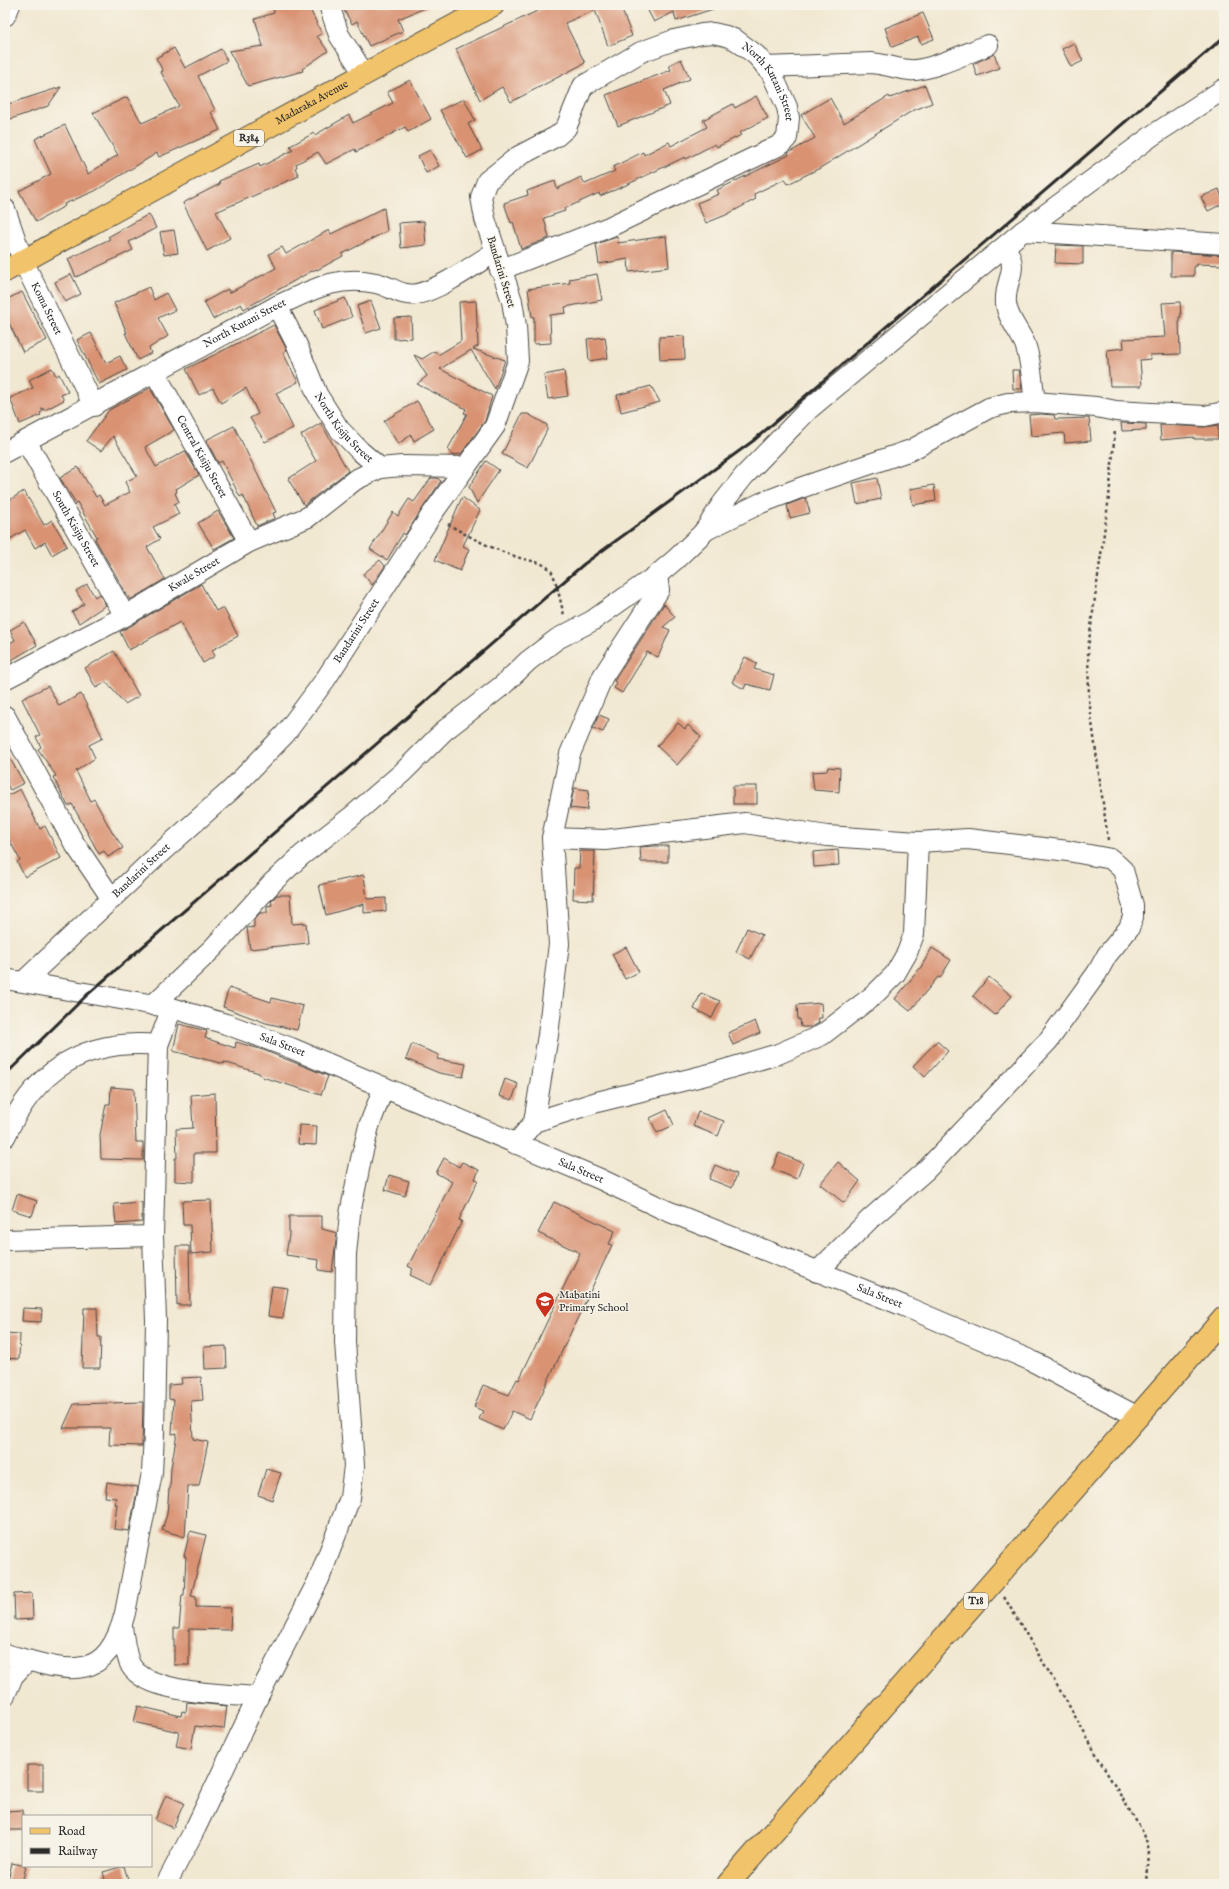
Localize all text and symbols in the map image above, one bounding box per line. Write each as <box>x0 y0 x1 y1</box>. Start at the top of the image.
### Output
street label: North Kutani Street <box>739 39 796 122</box>
street label: Madaraka Avenue <box>273 77 351 128</box>
road number: R384 <box>234 130 264 146</box>
street label: Bandarini Street <box>483 235 519 310</box>
street label: Koma Street <box>27 280 65 337</box>
street label: North Kutani Street <box>201 296 289 351</box>
street label: North Kisiju Street <box>311 390 376 466</box>
street label: Central Kisiju Street <box>173 413 230 501</box>
street label: South Kisiju Street <box>49 488 103 570</box>
street label: Kwale Street <box>166 554 223 596</box>
street label: Bandarini Street <box>331 596 383 666</box>
street label: Bandarini Street <box>109 840 173 901</box>
street label: Sala Street <box>258 1030 308 1060</box>
street label: Sala Street <box>556 1155 606 1187</box>
street label: Sala Street <box>855 1281 905 1312</box>
place label: Mabatini Primary School <box>559 1288 628 1315</box>
school or university icon: Mabatini Primary School <box>534 1290 556 1318</box>
road number: T18 <box>964 1593 988 1609</box>
legend <box>22 1815 152 1867</box>
text: Road <box>58 1824 86 1839</box>
text: Railway <box>58 1844 97 1859</box>

